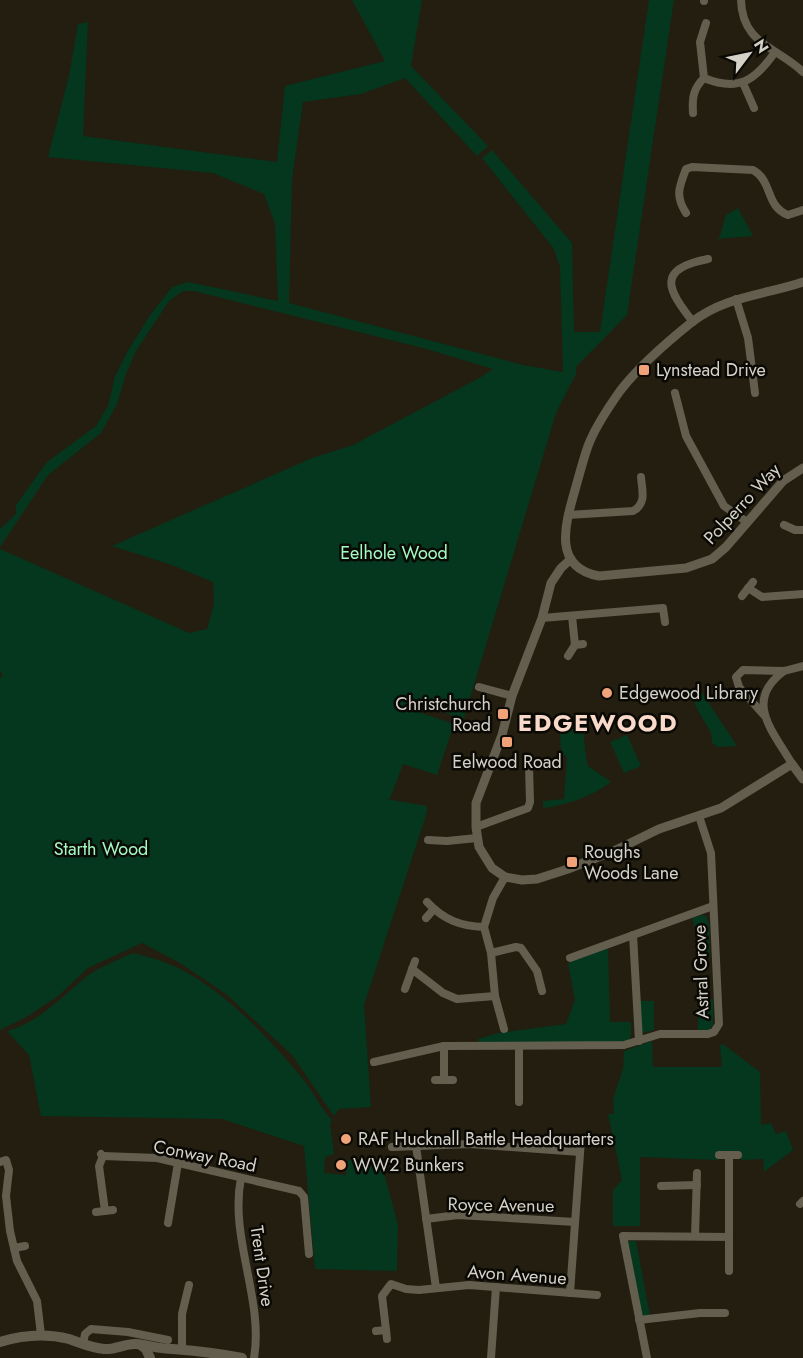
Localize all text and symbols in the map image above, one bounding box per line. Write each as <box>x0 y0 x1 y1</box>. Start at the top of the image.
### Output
north arrow <box>719 24 779 84</box>
text: N <box>748 35 774 58</box>
place label: Lynstead Drive <box>656 357 766 383</box>
marker: Lynstead Drive <box>637 363 651 377</box>
street label: Polperro Way <box>697 458 787 550</box>
park label: Eelhole Wood <box>340 540 448 566</box>
place label: Edgewood Library <box>619 680 758 706</box>
marker: Edgewood Library <box>600 686 614 700</box>
place label: Christchurch Road <box>395 691 491 738</box>
district label: EDGEWOOD <box>518 705 678 740</box>
marker: Christchurch Road <box>496 707 510 721</box>
marker: Eelwood Road <box>500 735 514 749</box>
place label: Eelwood Road <box>452 749 562 775</box>
park label: Starth Wood <box>54 836 148 862</box>
place label: Roughs Woods Lane <box>584 839 678 886</box>
marker: Roughs Woods Lane <box>565 855 579 869</box>
street label: Astral Grove <box>686 924 716 1020</box>
place label: RAF Hucknall Battle Headquarters <box>358 1126 614 1152</box>
marker: RAF Hucknall Battle Headquarters <box>339 1132 353 1146</box>
street label: Conway Road <box>151 1133 259 1179</box>
place label: WW2 Bunkers <box>353 1152 464 1178</box>
marker: WW2 Bunkers <box>334 1158 348 1172</box>
street label: Royce Avenue <box>447 1191 555 1219</box>
street label: Trent Drive <box>243 1224 281 1308</box>
street label: Avon Avenue <box>467 1259 567 1291</box>

